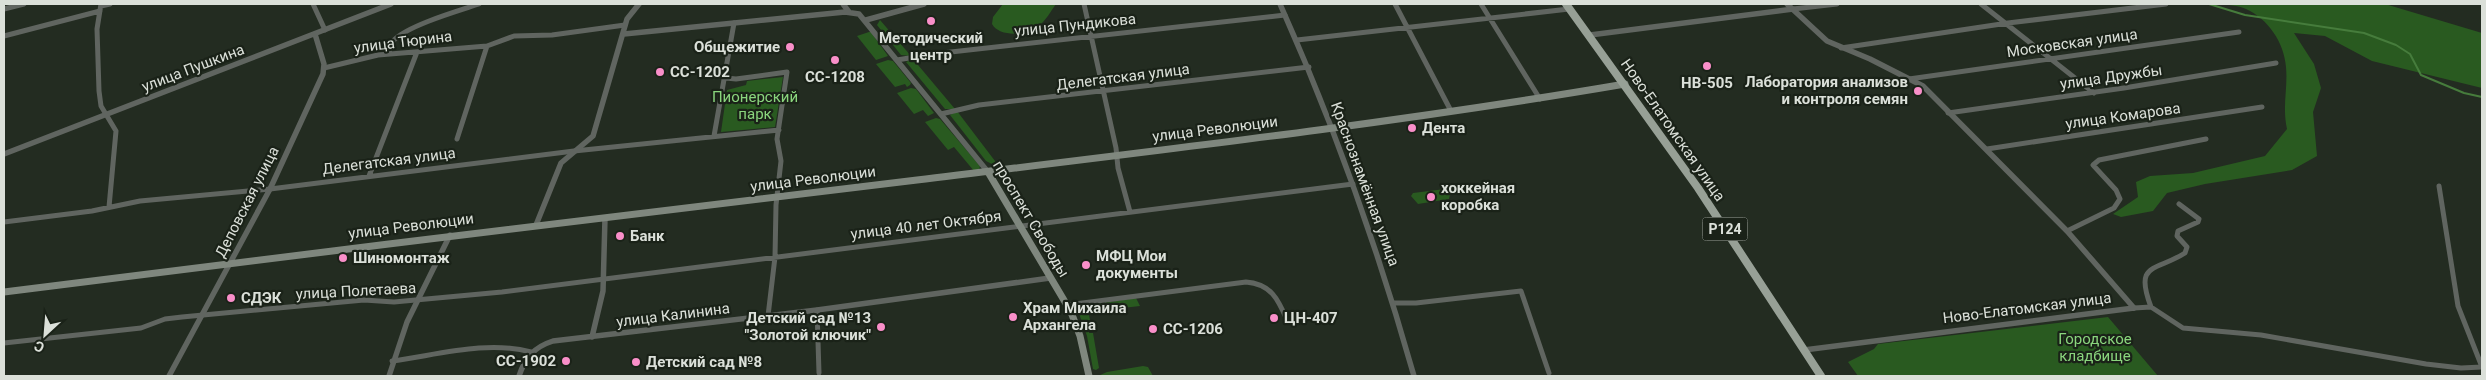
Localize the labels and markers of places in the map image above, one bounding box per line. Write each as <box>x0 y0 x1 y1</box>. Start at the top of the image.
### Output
marker: Методический центр <box>925 15 937 27</box>
place label: Методический центр <box>879 29 983 64</box>
place label: Общежитие <box>694 38 780 56</box>
marker: Общежитие <box>784 41 796 53</box>
marker: СС-1208 <box>829 54 841 66</box>
marker: НВ-505 <box>1701 60 1713 72</box>
place label: СС-1202 <box>670 63 730 81</box>
marker: СС-1202 <box>654 66 666 78</box>
place label: СС-1208 <box>805 68 865 86</box>
place label: Лаборатория анализов и контроля семян <box>1745 73 1908 108</box>
place label: НВ-505 <box>1681 74 1733 92</box>
marker: Лаборатория анализов и контроля семян <box>1912 85 1924 97</box>
place label: Дента <box>1422 119 1465 137</box>
marker: Дента <box>1406 122 1418 134</box>
place label: хоккейная коробка <box>1441 179 1515 214</box>
marker: хоккейная коробка <box>1425 191 1437 203</box>
place label: Банк <box>630 227 665 245</box>
marker: Банк <box>614 230 626 242</box>
place label: МФЦ Мои документы <box>1096 247 1178 282</box>
place label: Шиномонтаж <box>353 249 450 267</box>
marker: Шиномонтаж <box>337 252 349 264</box>
marker: МФЦ Мои документы <box>1080 259 1092 271</box>
place label: СДЭК <box>241 289 282 307</box>
marker: СДЭК <box>225 292 237 304</box>
place label: Храм Михаила Архангела <box>1023 299 1126 334</box>
place label: Детский сад №13 "Золотой ключик" <box>745 309 871 344</box>
place label: ЦН-407 <box>1284 309 1338 327</box>
marker: Храм Михаила Архангела <box>1007 311 1019 323</box>
marker: ЦН-407 <box>1268 312 1280 324</box>
place label: СС-1206 <box>1163 320 1223 338</box>
marker: Детский сад №13 "Золотой ключик" <box>875 321 887 333</box>
marker: СС-1206 <box>1147 323 1159 335</box>
place label: СС-1902 <box>496 352 556 370</box>
place label: Детский сад №8 <box>646 353 762 371</box>
marker: СС-1902 <box>560 355 572 367</box>
marker: Детский сад №8 <box>630 356 642 368</box>

